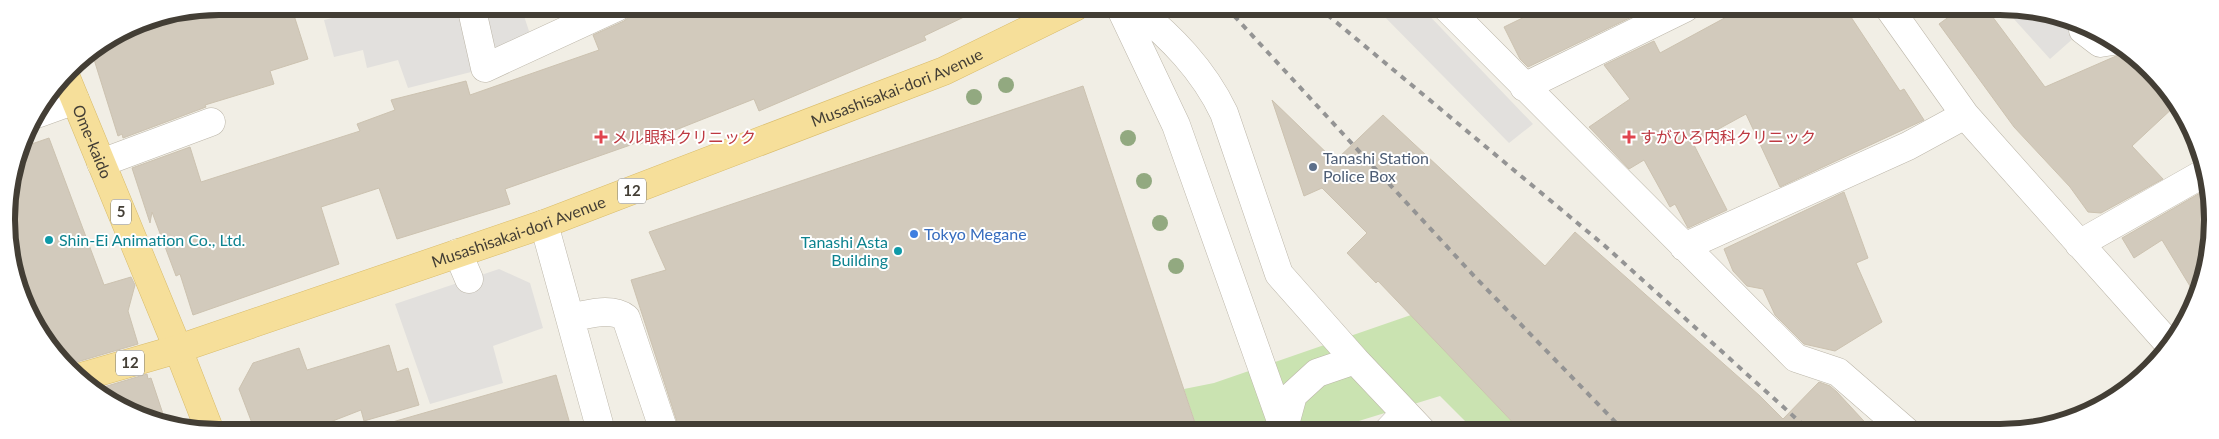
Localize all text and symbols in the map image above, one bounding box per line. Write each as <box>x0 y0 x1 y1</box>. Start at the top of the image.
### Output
street label: Musashisakai-dori Avenue <box>808 44 985 130</box>
street label: Ome-kaido <box>69 102 117 181</box>
place label: メル眼科クリニック <box>612 127 756 146</box>
place label: すがひろ内科クリニック <box>1640 127 1816 146</box>
marker: メル眼科クリニック <box>594 130 608 144</box>
marker: すがひろ内科クリニック <box>1622 130 1636 144</box>
place label: Tanashi Station Police Box <box>1323 148 1429 185</box>
marker: Tanashi Station Police Box <box>1307 161 1319 173</box>
road number: 12 <box>618 178 646 204</box>
street label: Musashisakai-dori Avenue <box>429 191 608 271</box>
road number: 5 <box>111 200 131 224</box>
place label: Tokyo Megane <box>924 224 1027 243</box>
marker: Tokyo Megane <box>908 228 920 240</box>
place label: Shin-Ei Animation Co., Ltd. <box>59 230 245 249</box>
place label: Tanashi Asta Building <box>801 232 888 269</box>
marker: Shin-Ei Animation Co., Ltd. <box>43 234 55 246</box>
marker: Tanashi Asta Building <box>892 245 904 257</box>
road number: 12 <box>116 350 144 376</box>

